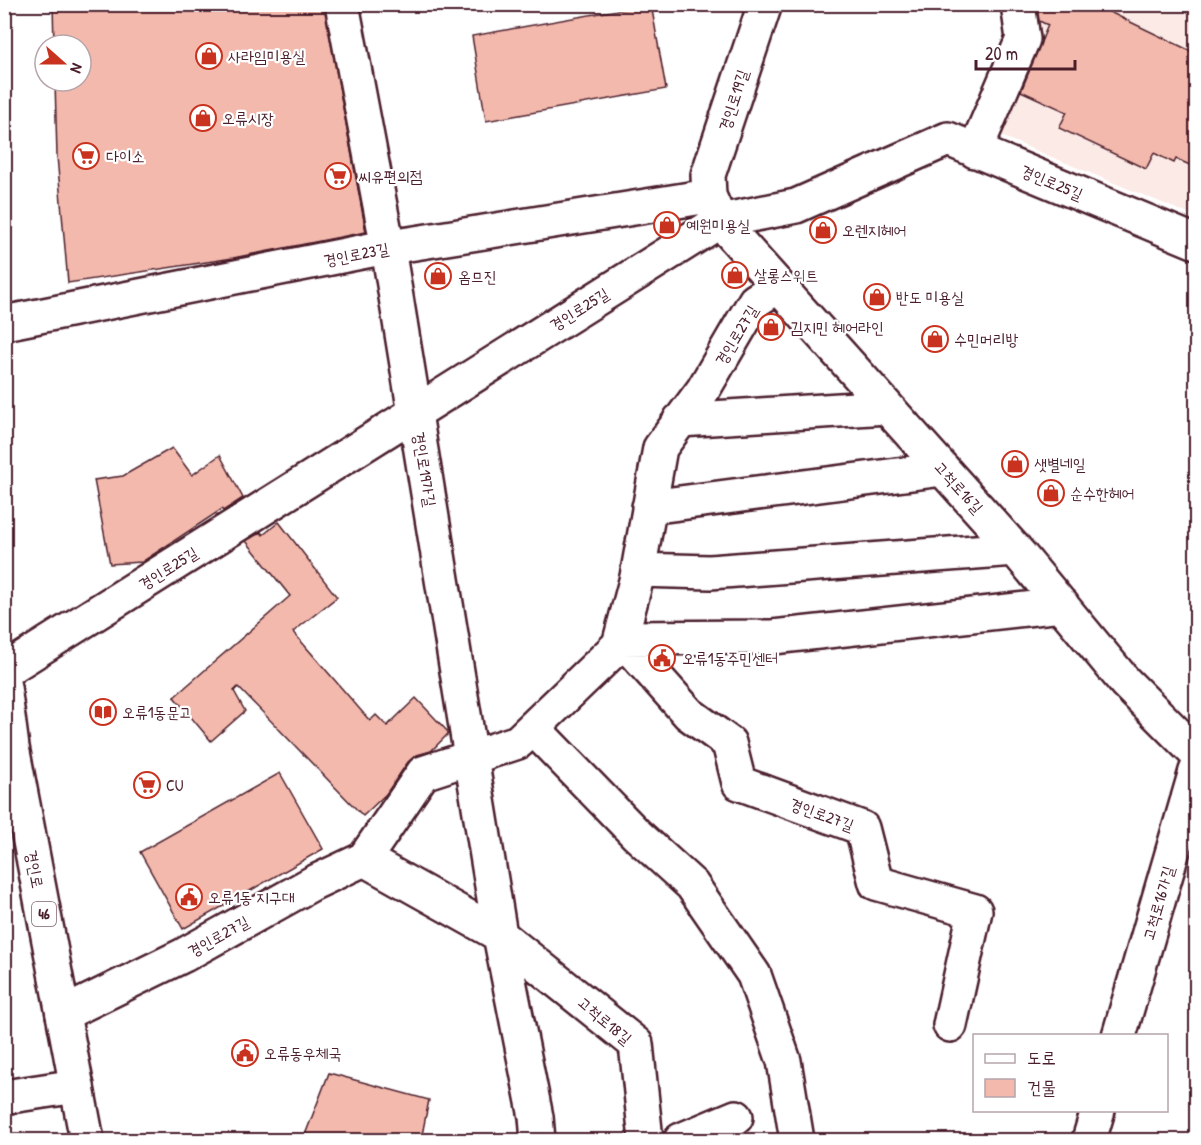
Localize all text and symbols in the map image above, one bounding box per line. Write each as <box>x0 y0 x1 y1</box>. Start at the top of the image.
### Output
north arrow <box>33 33 93 93</box>
scale bar <box>976 33 1075 71</box>
shop icon: 사라임미용실 <box>194 41 224 71</box>
text: 20 m <box>985 41 1018 66</box>
place label: 사라임미용실 <box>228 45 305 67</box>
text: N <box>65 60 89 77</box>
street label: 경인로19길 <box>713 66 753 133</box>
shop icon: 오류시장 <box>188 103 218 133</box>
place label: 오류시장 <box>222 107 274 129</box>
supermarket icon: 다이소 <box>71 141 101 171</box>
place label: 다이소 <box>106 145 145 167</box>
street label: 경인로25길 <box>1017 159 1087 205</box>
supermarket icon: 씨유편의점 <box>323 161 353 191</box>
place label: 씨유편의점 <box>358 165 423 187</box>
shop icon: 예원미용실 <box>652 210 682 240</box>
place label: 예원미용실 <box>686 214 751 236</box>
shop icon: 오렌지헤어 <box>808 215 838 245</box>
place label: 오렌지헤어 <box>842 219 906 241</box>
street label: 경인로23길 <box>321 237 391 271</box>
shop icon: 살롱스위트 <box>720 260 750 290</box>
shop icon: 옴므진 <box>423 261 453 291</box>
place label: 살롱스위트 <box>754 264 818 286</box>
place label: 옴므진 <box>458 265 497 287</box>
street label: 경인로25길 <box>545 282 613 336</box>
shop icon: 반도 미용실 <box>862 282 892 312</box>
place label: 반도 미용실 <box>896 286 964 308</box>
street label: 경인로27길 <box>709 301 763 369</box>
shop icon: 김지민 헤어라인 <box>756 312 786 342</box>
place label: 김지민 헤어라인 <box>790 316 884 338</box>
shop icon: 수민머리방 <box>920 324 950 354</box>
place label: 수민머리방 <box>954 328 1019 350</box>
street label: 경인로19가길 <box>408 430 442 508</box>
shop icon: 샛별네일 <box>1000 449 1030 479</box>
place label: 샛별네일 <box>1034 453 1086 475</box>
street label: 고척로16길 <box>930 456 989 518</box>
shop icon: 순수한헤어 <box>1036 478 1066 508</box>
place label: 순수한헤어 <box>1070 482 1134 504</box>
street label: 경인로25길 <box>134 541 202 595</box>
public building icon: 오류1동주민센터 <box>647 643 677 673</box>
place label: 오류1동주민센터 <box>682 647 778 669</box>
library icon: 오류1동문고 <box>88 697 118 727</box>
place label: 오류1동문고 <box>122 701 192 723</box>
supermarket icon: CU <box>132 770 162 800</box>
place label: CU <box>166 774 184 796</box>
street label: 경인로27길 <box>787 792 857 836</box>
street label: 경인로 <box>21 848 49 890</box>
street label: 고척로16가길 <box>1137 863 1179 943</box>
public building icon: 오류1동 지구대 <box>174 882 204 912</box>
place label: 오류1동 지구대 <box>208 886 295 908</box>
road number: 46 <box>32 902 56 926</box>
street label: 경인로27길 <box>183 910 253 962</box>
street label: 고척로18길 <box>573 991 637 1049</box>
legend <box>973 1034 1168 1112</box>
public building icon: 오류동우체국 <box>230 1038 260 1068</box>
place label: 오류동우체국 <box>264 1042 341 1064</box>
text: 도로 <box>1027 1045 1056 1070</box>
text: 건물 <box>1027 1075 1056 1100</box>

